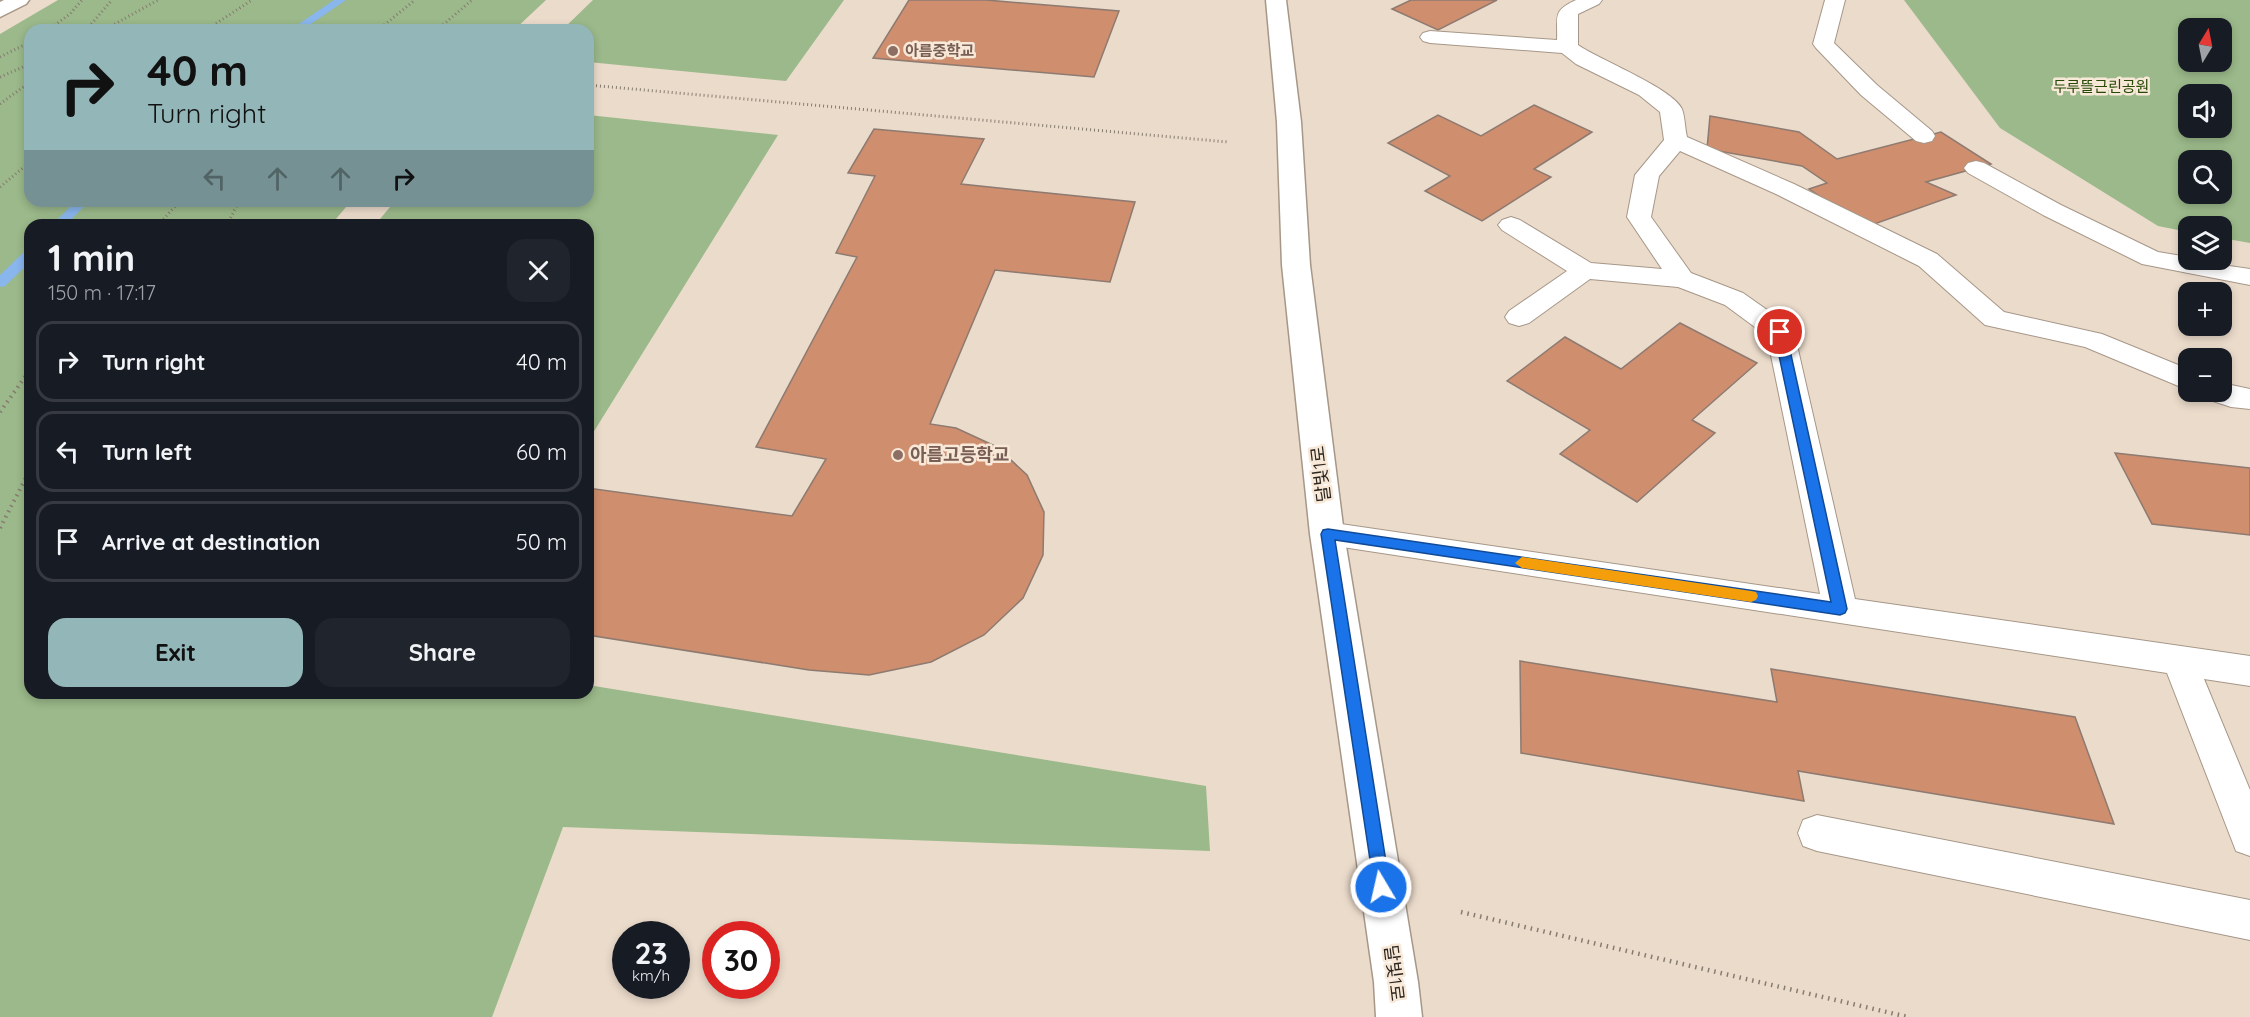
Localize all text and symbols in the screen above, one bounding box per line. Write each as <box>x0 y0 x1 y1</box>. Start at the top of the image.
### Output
north arrow <box>2178 18 2232 72</box>
map controls <box>2178 18 2232 402</box>
place label: 아름중학교 <box>905 41 974 60</box>
text: 40 m <box>147 44 248 97</box>
marker: 아름중학교 <box>886 44 900 58</box>
icon: right <box>48 48 126 126</box>
park label: 두루뜰근린공원 <box>2053 77 2149 96</box>
button: sound <box>2178 84 2232 138</box>
text: Turn right <box>147 96 266 130</box>
button: search <box>2178 150 2232 204</box>
icon: left <box>198 162 231 195</box>
icon: ahead <box>261 162 294 195</box>
icon: ahead <box>324 162 357 195</box>
icon: right <box>387 162 420 195</box>
button: layers <box>2178 216 2232 270</box>
text: 1 min <box>48 235 135 280</box>
button: close <box>507 239 570 302</box>
text: 150 m · 17:17 <box>48 280 156 305</box>
button: + <box>2178 282 2232 336</box>
pin <box>1754 306 1805 357</box>
icon: arrive <box>1763 315 1796 348</box>
icon: right <box>51 345 84 378</box>
text: Turn right <box>102 348 206 376</box>
text: 40 m <box>516 348 567 376</box>
button: − <box>2178 348 2232 402</box>
icon: left <box>51 435 84 468</box>
text: Turn left <box>102 438 192 466</box>
text: 60 m <box>516 438 567 466</box>
place label: 아름고등학교 <box>910 443 1009 466</box>
street label: 달빛1로 <box>1306 445 1335 503</box>
marker: 아름고등학교 <box>891 448 905 462</box>
icon: arrive <box>51 525 84 558</box>
text: Arrive at destination <box>102 528 320 556</box>
text: 50 m <box>516 528 567 556</box>
button: Exit <box>48 618 303 687</box>
button: Share <box>315 618 570 687</box>
position arrow <box>1349 855 1413 919</box>
speed limit sign: 30 <box>702 921 780 999</box>
text: 23 <box>634 934 668 972</box>
street label: 달빛1로 <box>1380 944 1409 1002</box>
text: km/h <box>632 966 670 985</box>

